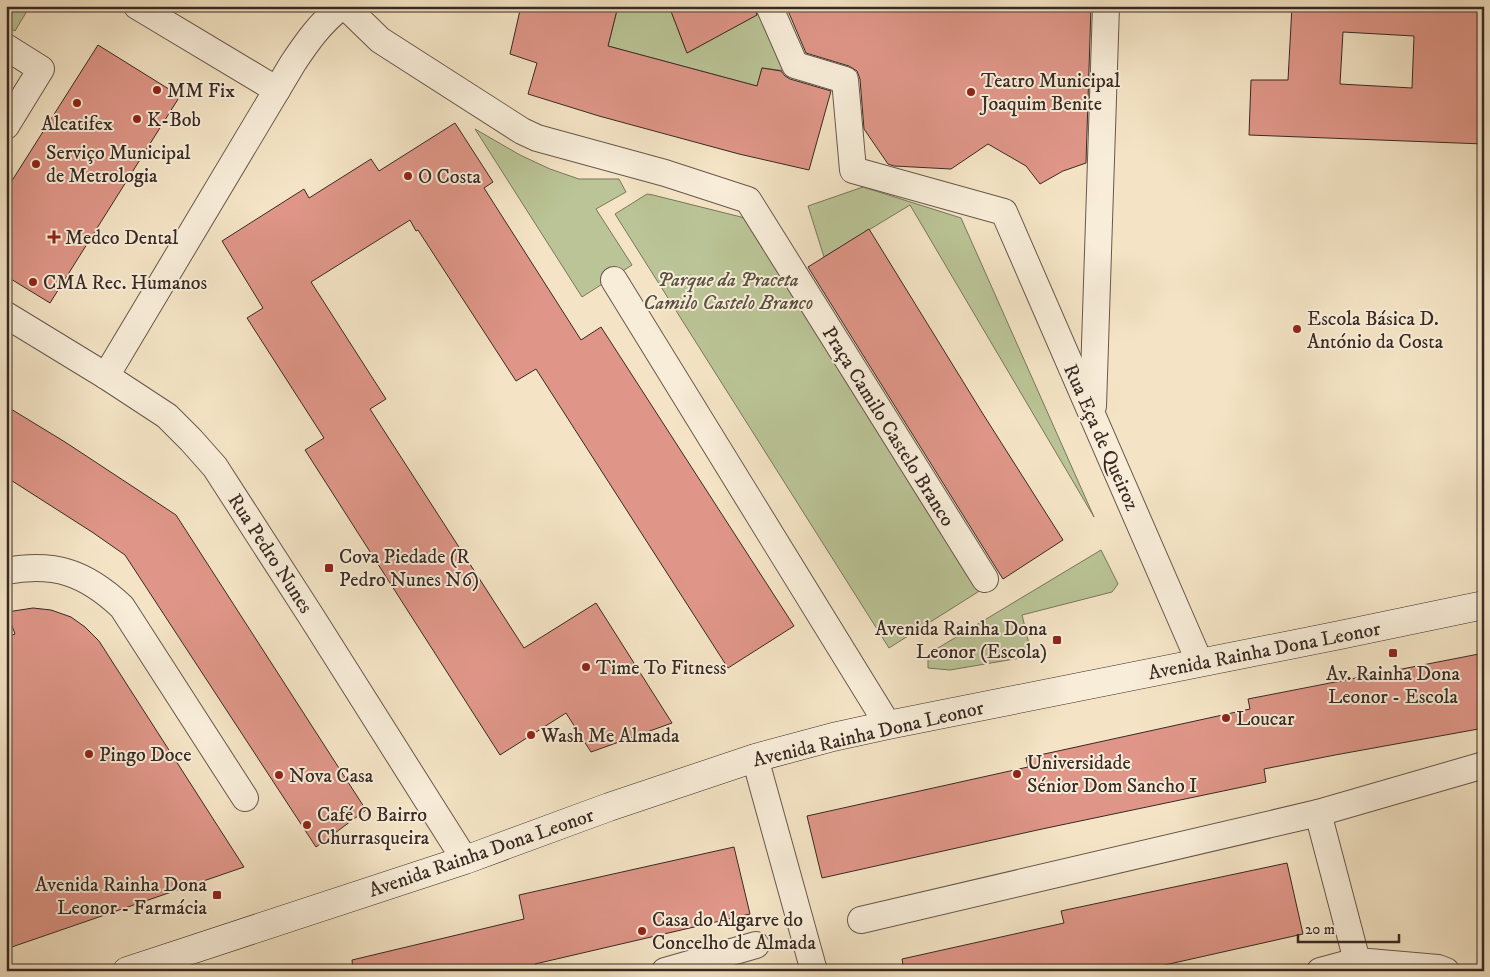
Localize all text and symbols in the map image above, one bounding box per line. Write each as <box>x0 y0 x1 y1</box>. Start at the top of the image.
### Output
place label: Teatro Municipal Joaquim Benite <box>979 69 1120 117</box>
place label: MM Fix <box>167 79 235 104</box>
marker: MM Fix <box>151 84 163 96</box>
marker: Teatro Municipal Joaquim Benite <box>965 86 977 98</box>
marker: Alcatifex <box>71 97 83 109</box>
place label: K-Bob <box>147 108 201 133</box>
place label: Alcatifex <box>41 112 113 137</box>
marker: K-Bob <box>131 113 143 125</box>
place label: Serviço Municipal de Metrologia <box>46 141 191 189</box>
marker: Serviço Municipal de Metrologia <box>30 158 42 170</box>
place label: O Costa <box>418 165 482 190</box>
marker: O Costa <box>402 170 414 182</box>
place label: Medco Dental <box>65 226 178 251</box>
marker: Medco Dental <box>47 230 61 244</box>
park label: Parque da Praceta Camilo Castelo Branco <box>643 268 813 316</box>
place label: CMA Rec. Humanos <box>43 271 207 296</box>
marker: CMA Rec. Humanos <box>27 276 39 288</box>
place label: Escola Básica D. António da Costa <box>1307 307 1444 355</box>
street label: Praça Camilo Castelo Branco <box>816 322 960 531</box>
marker: Escola Básica D. António da Costa <box>1291 323 1303 335</box>
street label: Rua Eça de Queiroz <box>1057 361 1144 515</box>
street label: Rua Pedro Nunes <box>222 489 318 619</box>
place label: Cova Piedade (R Pedro Nunes N6) <box>339 545 479 593</box>
marker: Cova Piedade (R Pedro Nunes N6) <box>323 562 335 574</box>
place label: Avenida Rainha Dona Leonor (Escola) <box>875 617 1047 665</box>
street label: Avenida Rainha Dona Leonor <box>1146 617 1383 686</box>
marker: Avenida Rainha Dona Leonor (Escola) <box>1051 634 1063 646</box>
marker: Av. Rainha Dona Leonor - Escola <box>1387 647 1399 659</box>
place label: Time To Fitness <box>596 656 727 681</box>
marker: Time To Fitness <box>580 661 592 673</box>
place label: Av. Rainha Dona Leonor - Escola <box>1326 662 1460 710</box>
street label: Avenida Rainha Dona Leonor <box>750 696 987 773</box>
place label: Loucar <box>1236 707 1295 732</box>
marker: Loucar <box>1220 712 1232 724</box>
place label: Wash Me Almada <box>540 724 680 749</box>
marker: Wash Me Almada <box>525 729 537 741</box>
place label: Pingo Doce <box>99 743 192 768</box>
marker: Pingo Doce <box>83 748 95 760</box>
place label: Universidade Sénior Dom Sancho I <box>1027 751 1197 799</box>
place label: Nova Casa <box>289 764 374 789</box>
marker: Universidade Sénior Dom Sancho I <box>1011 768 1023 780</box>
marker: Nova Casa <box>273 769 285 781</box>
place label: Café O Bairro Churrasqueira <box>317 803 430 851</box>
street label: Avenida Rainha Dona Leonor <box>366 803 598 904</box>
marker: Café O Bairro Churrasqueira <box>301 819 313 831</box>
place label: Avenida Rainha Dona Leonor - Farmácia <box>35 873 208 921</box>
marker: Avenida Rainha Dona Leonor - Farmácia <box>211 889 223 901</box>
place label: Casa do Algarve do Concelho de Almada <box>652 908 817 956</box>
scale bar <box>1298 912 1399 944</box>
text: 20 m <box>1305 920 1335 939</box>
marker: Casa do Algarve do Concelho de Almada <box>636 925 648 937</box>

